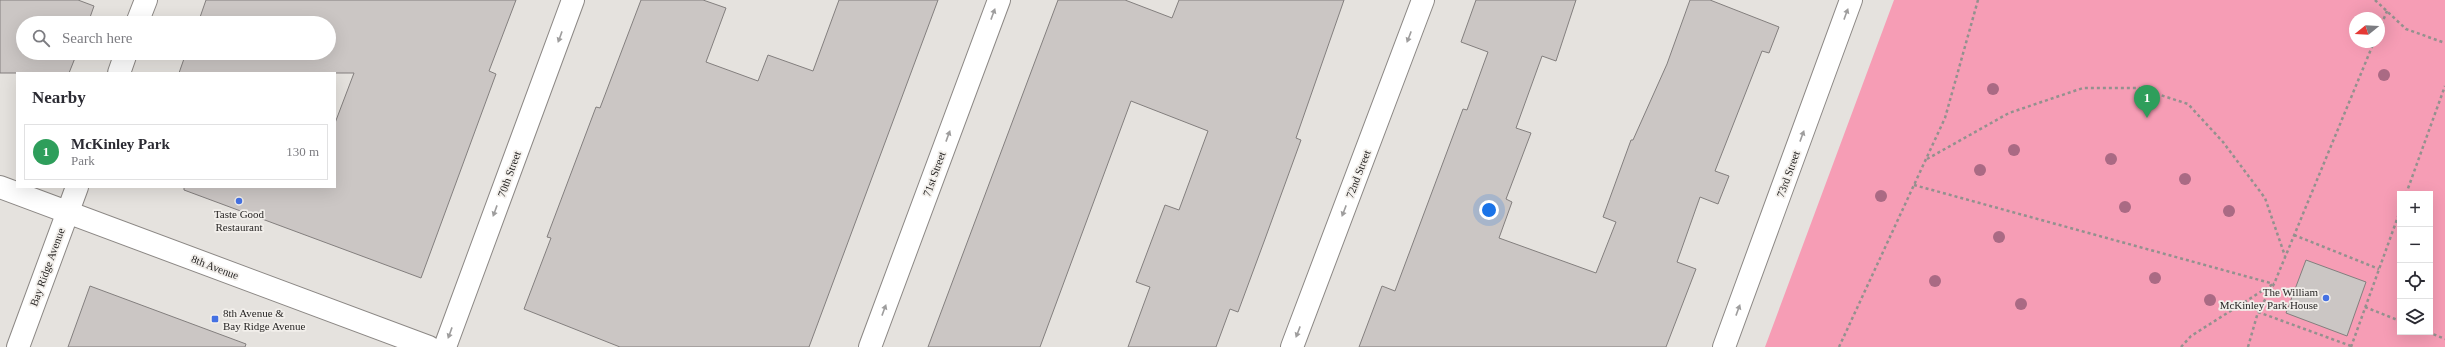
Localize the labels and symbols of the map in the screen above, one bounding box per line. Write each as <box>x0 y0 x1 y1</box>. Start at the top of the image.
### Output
one-way arrow <box>1844 7 1850 19</box>
one-way arrow <box>991 8 997 20</box>
north arrow <box>2349 12 2385 48</box>
one-way arrow <box>556 31 562 43</box>
one-way arrow <box>1406 31 1412 43</box>
pin: 1 <box>2134 85 2160 118</box>
one-way arrow <box>1799 129 1805 141</box>
one-way arrow <box>946 130 952 142</box>
street label: 72nd Street <box>1343 148 1373 200</box>
street label: 70th Street <box>495 149 523 199</box>
street label: 73rd Street <box>1774 149 1802 199</box>
street label: 71st Street <box>920 150 948 198</box>
marker: Taste Good Restaurant <box>234 196 244 206</box>
your location <box>1479 200 1499 220</box>
one-way arrow <box>492 205 498 217</box>
one-way arrow <box>1340 205 1346 217</box>
place label: Taste Good Restaurant <box>214 208 265 233</box>
street label: Bay Ridge Avenue <box>27 226 67 308</box>
street label: 8th Avenue <box>190 253 240 282</box>
place label: The William McKinley Park House <box>2220 286 2318 311</box>
marker: The William McKinley Park House <box>2321 293 2331 303</box>
one-way arrow <box>881 304 887 316</box>
one-way arrow <box>1735 304 1741 316</box>
place label: 8th Avenue & Bay Ridge Avenue <box>223 307 305 332</box>
marker: 8th Avenue & Bay Ridge Avenue <box>210 314 220 324</box>
one-way arrow <box>447 327 453 339</box>
one-way arrow <box>1294 327 1300 339</box>

